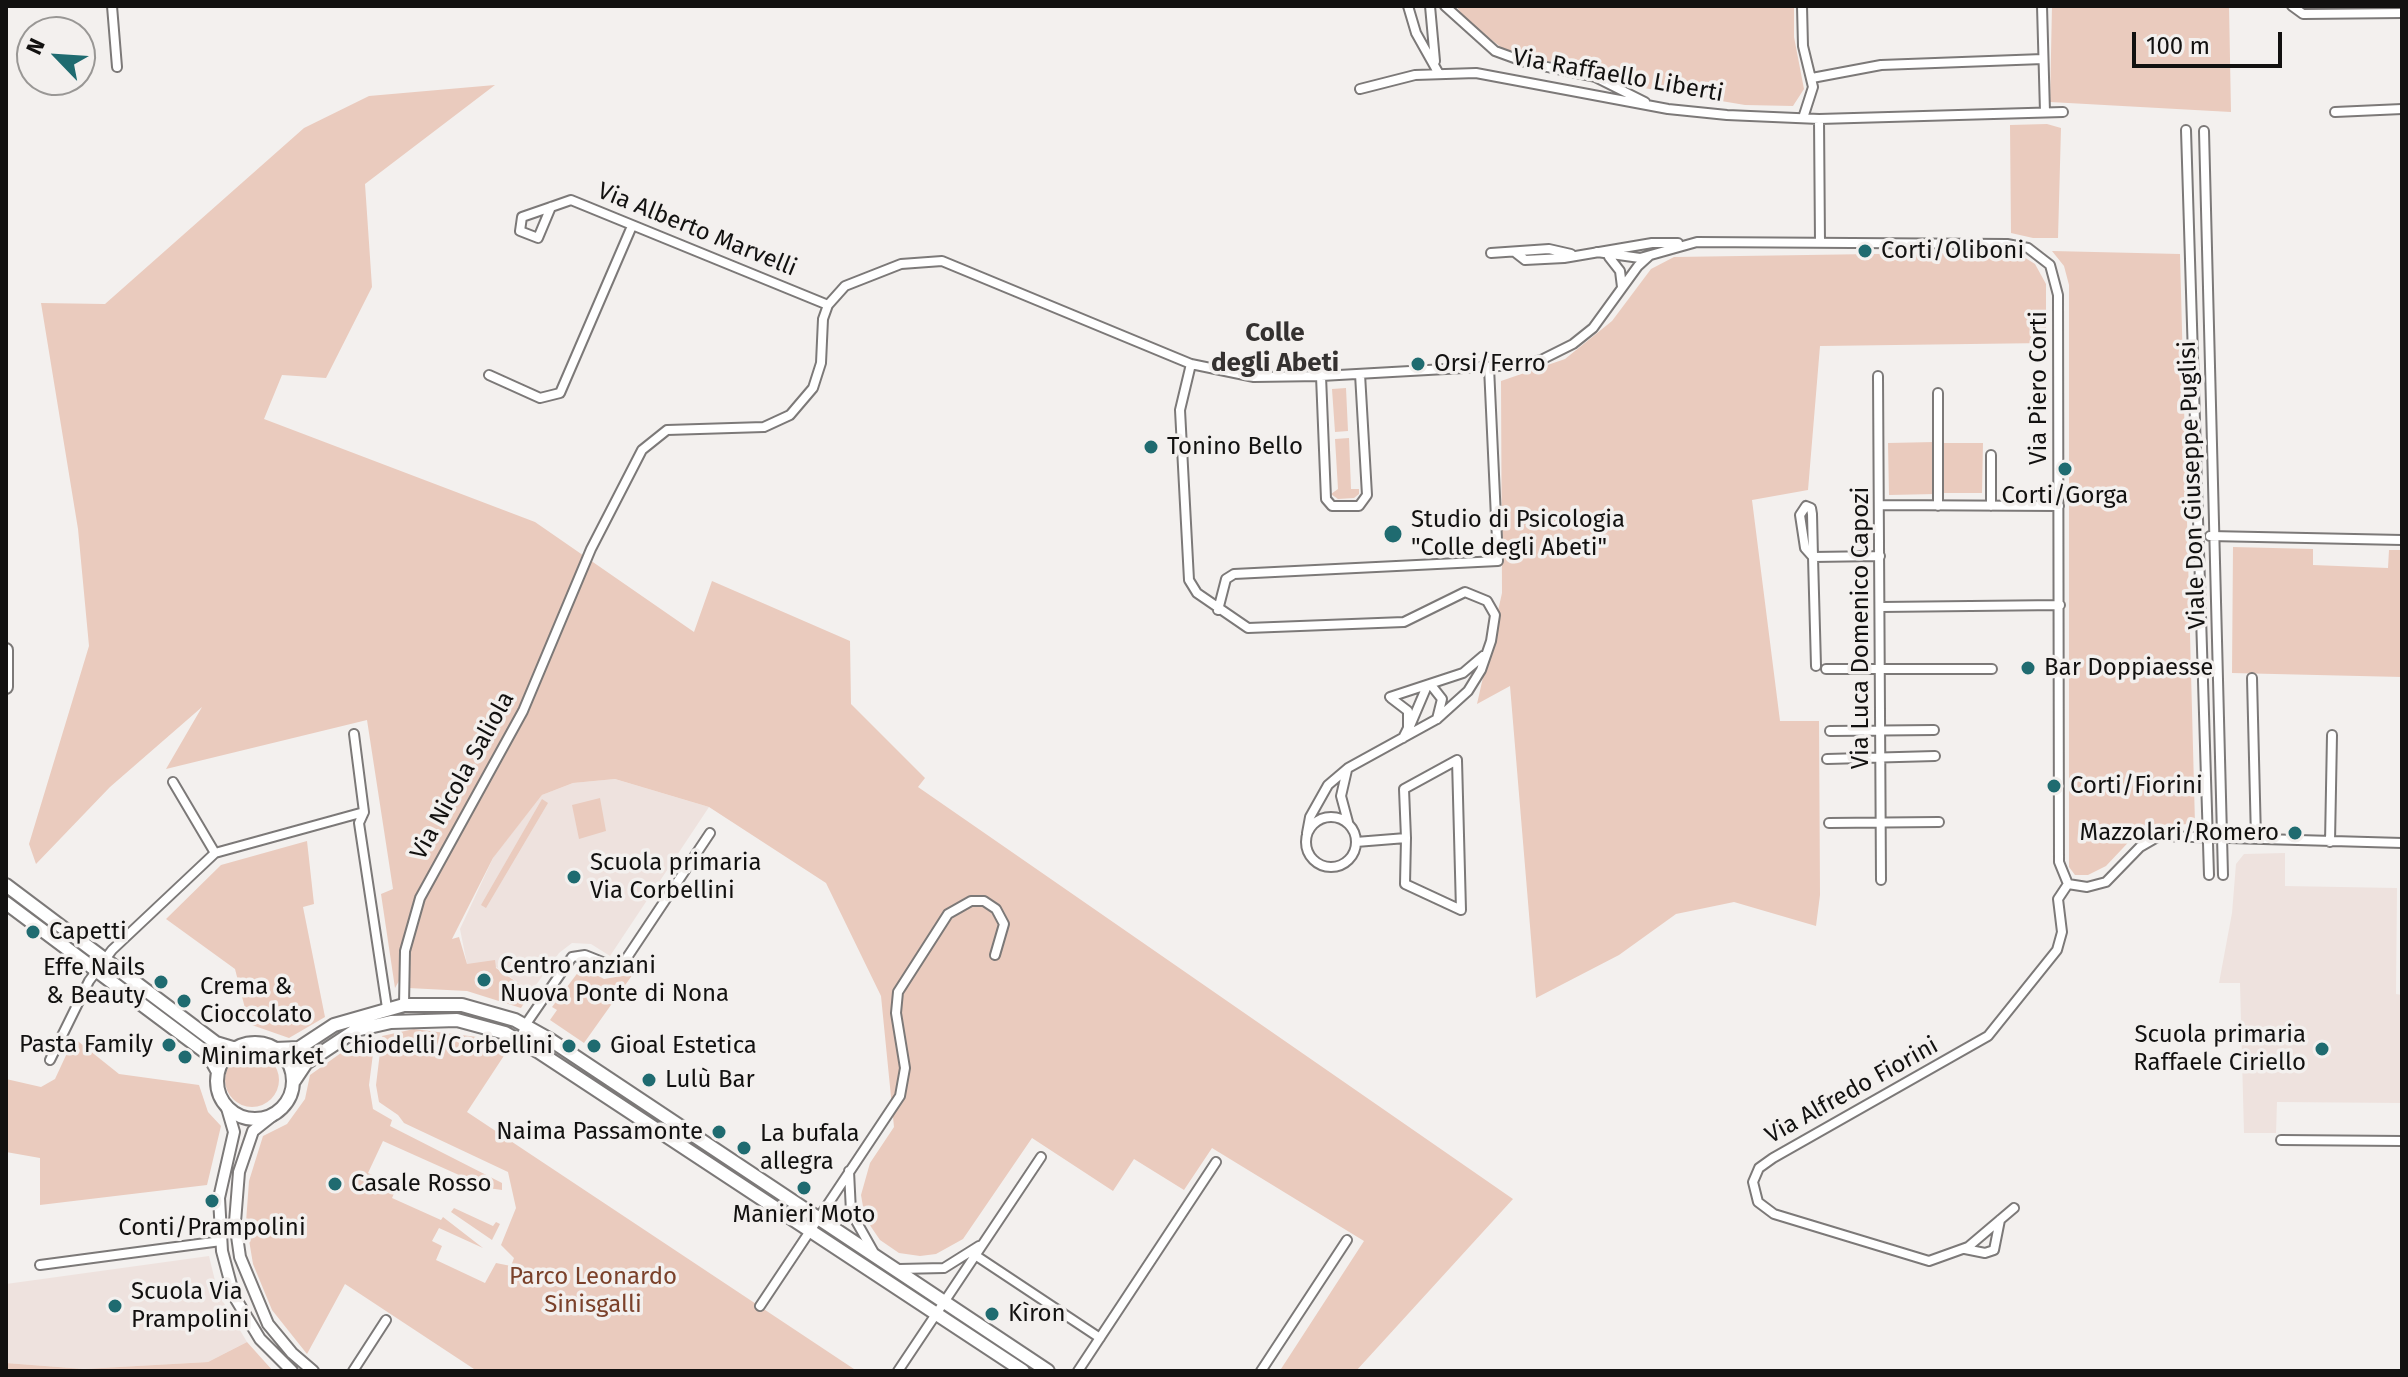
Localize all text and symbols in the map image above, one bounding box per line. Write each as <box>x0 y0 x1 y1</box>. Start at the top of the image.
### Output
north arrow <box>16 16 96 96</box>
scale bar <box>2136 16 2286 66</box>
text: 100 m <box>2146 32 2210 60</box>
text: N <box>20 34 51 59</box>
street label: Via Raffaello Liberti <box>1510 43 1726 109</box>
street label: Via Alberto Marvelli <box>593 177 801 283</box>
place label: Corti/Oliboni <box>1881 237 2024 265</box>
marker: Corti/Oliboni <box>1856 242 1874 260</box>
street label: Via Piero Corti <box>2025 311 2053 465</box>
district label: Colle degli Abeti <box>1211 318 1339 380</box>
street label: Viale Don Giuseppe Puglisi <box>2174 340 2212 630</box>
place label: Orsi/Ferro <box>1434 350 1546 378</box>
marker: Orsi/Ferro <box>1409 355 1427 373</box>
place label: Tonino Bello <box>1167 433 1303 461</box>
marker: Tonino Bello <box>1142 438 1160 456</box>
marker: Corti/Gorga <box>2056 460 2074 478</box>
place label: Corti/Gorga <box>2002 482 2128 510</box>
street label: Via Luca Domenico Capozi <box>1847 487 1875 769</box>
place label: Studio di Psicologia "Colle degli Abeti" <box>1411 506 1625 562</box>
marker: Studio di Psicologia "Colle degli Abeti" <box>1382 523 1404 545</box>
place label: Bar Doppiaesse <box>2044 654 2213 682</box>
marker: Bar Doppiaesse <box>2019 659 2037 677</box>
street label: Via Nicola Saliola <box>405 687 521 865</box>
place label: Corti/Fiorini <box>2070 772 2203 800</box>
marker: Corti/Fiorini <box>2045 777 2063 795</box>
place label: Mazzolari/Romero <box>2080 819 2279 847</box>
marker: Mazzolari/Romero <box>2286 824 2304 842</box>
place label: Scuola primaria Via Corbellini <box>590 849 762 905</box>
marker: Scuola primaria Via Corbellini <box>565 868 583 886</box>
place label: Capetti <box>49 918 127 946</box>
marker: Capetti <box>24 923 42 941</box>
place label: Centro anziani Nuova Ponte di Nona <box>500 952 729 1008</box>
place label: Effe Nails & Beauty <box>43 954 145 1010</box>
marker: Centro anziani Nuova Ponte di Nona <box>475 971 493 989</box>
marker: Effe Nails & Beauty <box>152 973 170 991</box>
place label: Crema & Cioccolato <box>200 973 313 1029</box>
marker: Crema & Cioccolato <box>175 992 193 1010</box>
place label: Scuola primaria Raffaele Ciriello <box>2133 1021 2306 1077</box>
place label: Pasta Family <box>19 1031 153 1059</box>
place label: Chiodelli/Corbellini <box>339 1032 553 1060</box>
place label: Gioal Estetica <box>610 1032 757 1060</box>
street label: Via Alfredo Fiorini <box>1760 1032 1944 1150</box>
marker: Pasta Family <box>160 1036 178 1054</box>
marker: Chiodelli/Corbellini <box>560 1037 578 1055</box>
marker: Gioal Estetica <box>585 1037 603 1055</box>
marker: Scuola primaria Raffaele Ciriello <box>2313 1040 2331 1058</box>
place label: Minimarket <box>201 1043 324 1071</box>
marker: Minimarket <box>176 1048 194 1066</box>
place label: Lulù Bar <box>665 1066 755 1094</box>
marker: Lulù Bar <box>640 1071 658 1089</box>
place label: Naima Passamonte <box>496 1118 703 1146</box>
place label: La bufala allegra <box>760 1120 860 1176</box>
marker: Naima Passamonte <box>710 1123 728 1141</box>
marker: La bufala allegra <box>735 1139 753 1157</box>
place label: Casale Rosso <box>351 1170 492 1198</box>
marker: Casale Rosso <box>326 1175 344 1193</box>
marker: Manieri Moto <box>795 1179 813 1197</box>
marker: Conti/Prampolini <box>203 1192 221 1210</box>
place label: Manieri Moto <box>732 1201 876 1229</box>
place label: Conti/Prampolini <box>118 1214 306 1242</box>
park label: Parco Leonardo Sinisgalli <box>509 1263 677 1319</box>
place label: Scuola Via Prampolini <box>131 1278 249 1334</box>
marker: Scuola Via Prampolini <box>106 1297 124 1315</box>
place label: Kìron <box>1008 1300 1066 1328</box>
marker: Kìron <box>983 1305 1001 1323</box>

